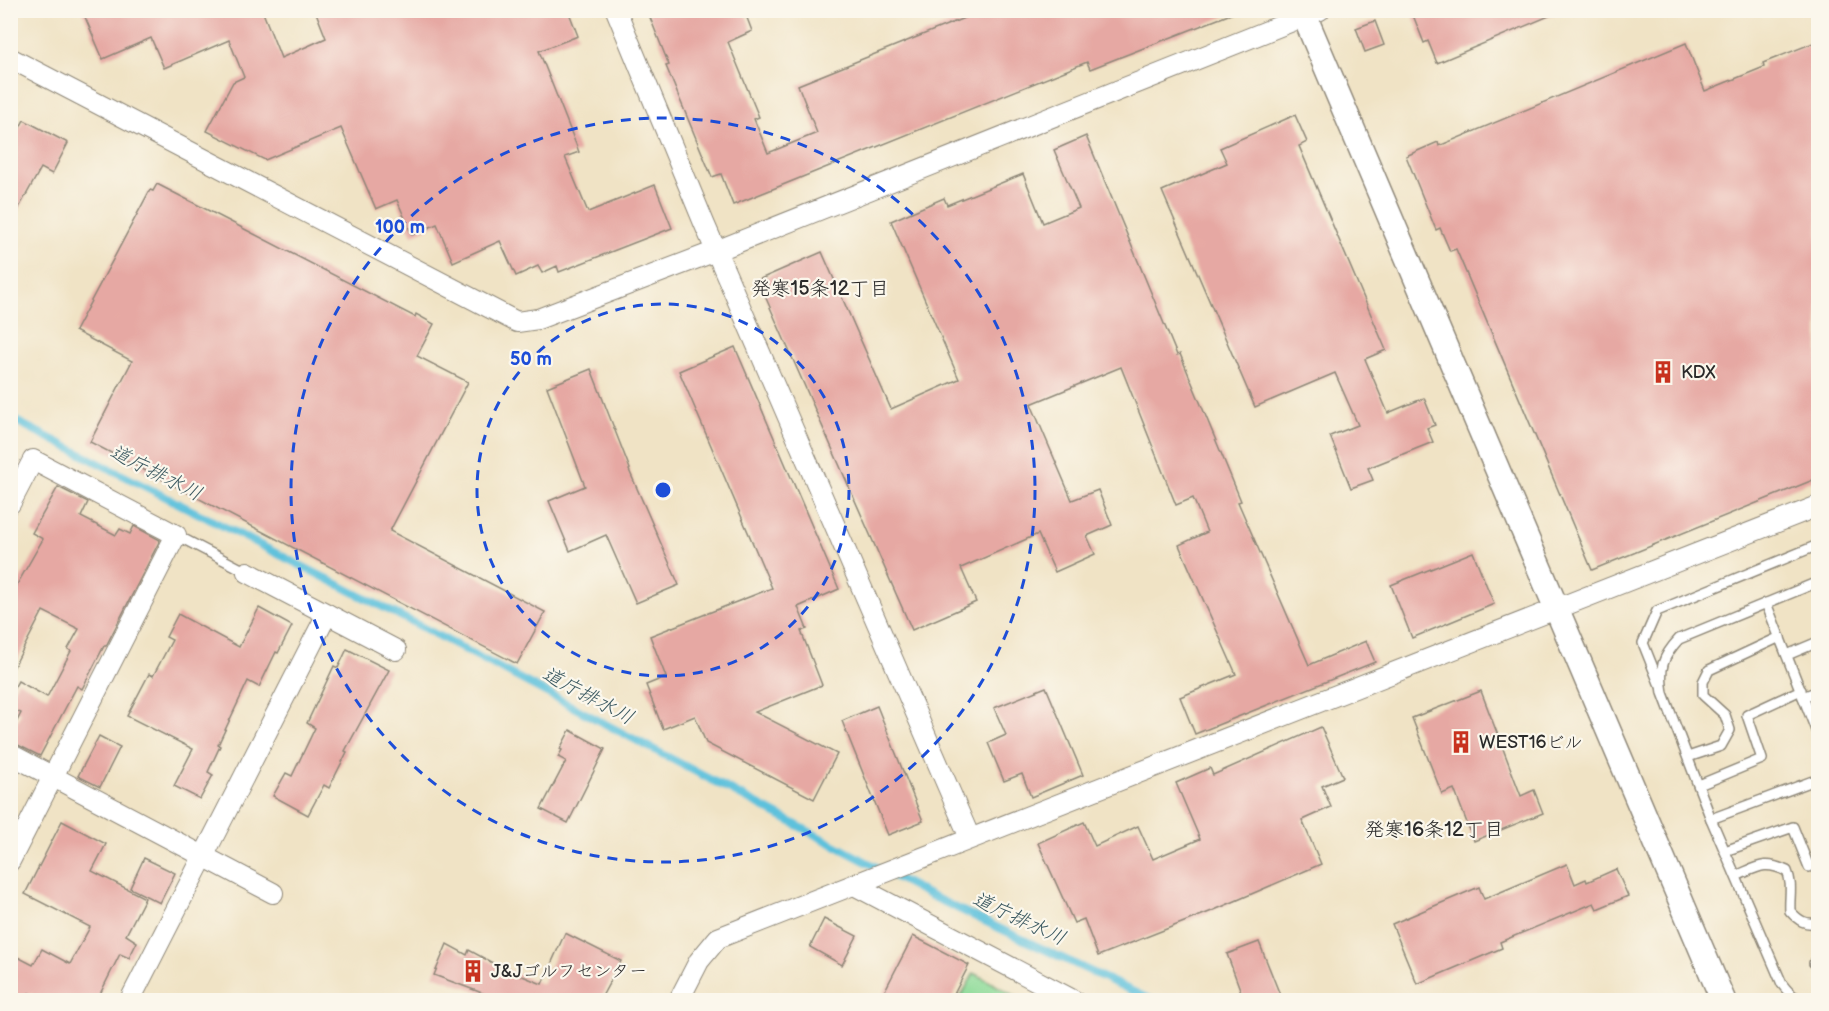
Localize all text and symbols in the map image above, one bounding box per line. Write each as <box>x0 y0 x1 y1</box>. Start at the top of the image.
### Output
text: 100 m <box>375 217 425 238</box>
district label: 発寒15条12丁目 <box>751 277 889 301</box>
text: 50 m <box>510 349 552 370</box>
building icon: KDX <box>1650 359 1676 385</box>
place label: KDX <box>1681 362 1716 383</box>
water label: 道庁排水川 <box>106 440 206 506</box>
centre of rings <box>653 480 673 500</box>
water label: 道庁排水川 <box>538 662 638 730</box>
building icon: WEST16ビル <box>1448 729 1474 755</box>
place label: WEST16ビル <box>1479 732 1582 753</box>
district label: 発寒16条12丁目 <box>1364 818 1504 842</box>
water label: 道庁排水川 <box>969 887 1069 951</box>
building icon: J&Jゴルフセンター <box>460 958 486 984</box>
place label: J&Jゴルフセンター <box>491 961 647 982</box>

